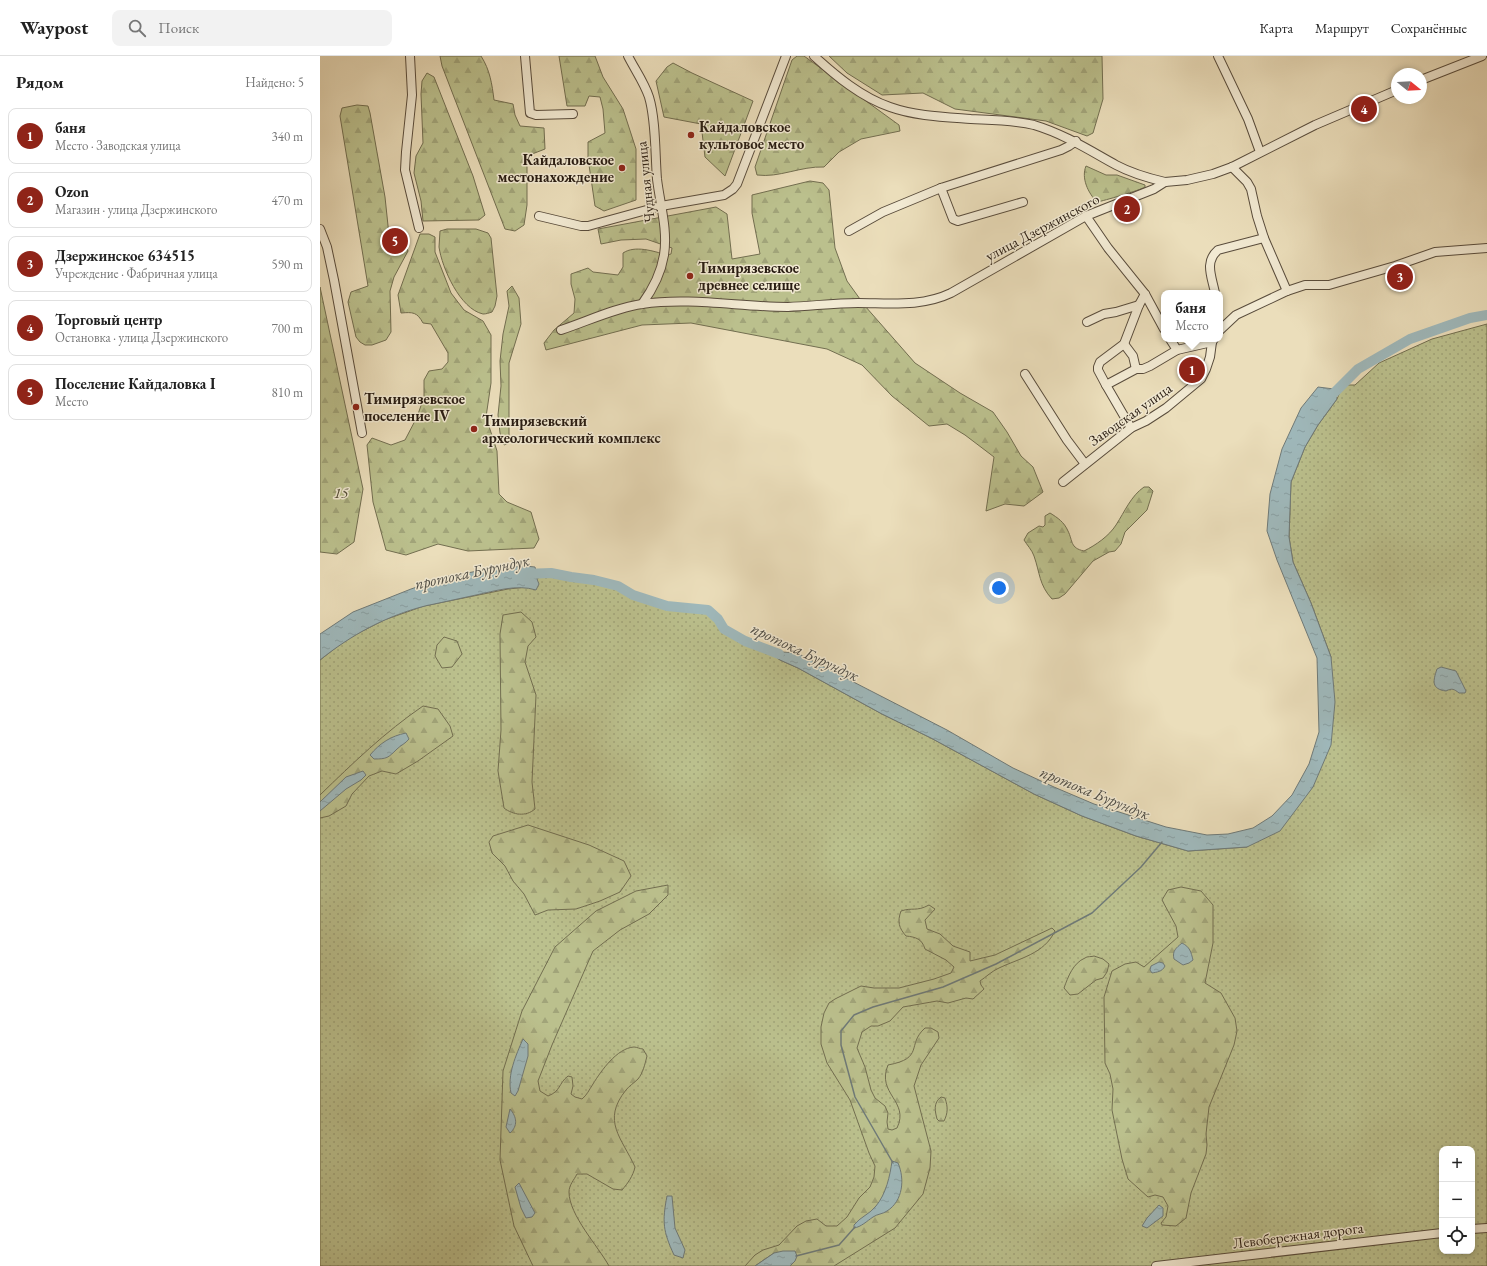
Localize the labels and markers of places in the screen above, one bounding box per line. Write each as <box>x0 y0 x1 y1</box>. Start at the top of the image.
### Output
pin: 4 <box>1351 94 1377 124</box>
place label: Кайдаловское культовое место <box>699 117 805 153</box>
marker: Кайдаловское культовое место <box>686 130 696 140</box>
place label: Кайдаловское местонахождение <box>498 150 614 186</box>
marker: Кайдаловское местонахождение <box>617 163 627 173</box>
pin: 2 <box>1114 194 1140 224</box>
pin: 5 <box>382 226 408 256</box>
place label: Тимирязевское древнее селище <box>698 258 800 294</box>
pin: 3 <box>1387 262 1413 292</box>
marker: Тимирязевское древнее селище <box>685 271 695 281</box>
pin: 1 <box>1179 355 1205 385</box>
place label: Тимирязевское поселение IV <box>364 389 465 425</box>
marker: Тимирязевское поселение IV <box>351 402 361 412</box>
place label: Тимирязевский археологический комплекс <box>482 411 661 447</box>
marker: Тимирязевский археологический комплекс <box>469 424 479 434</box>

